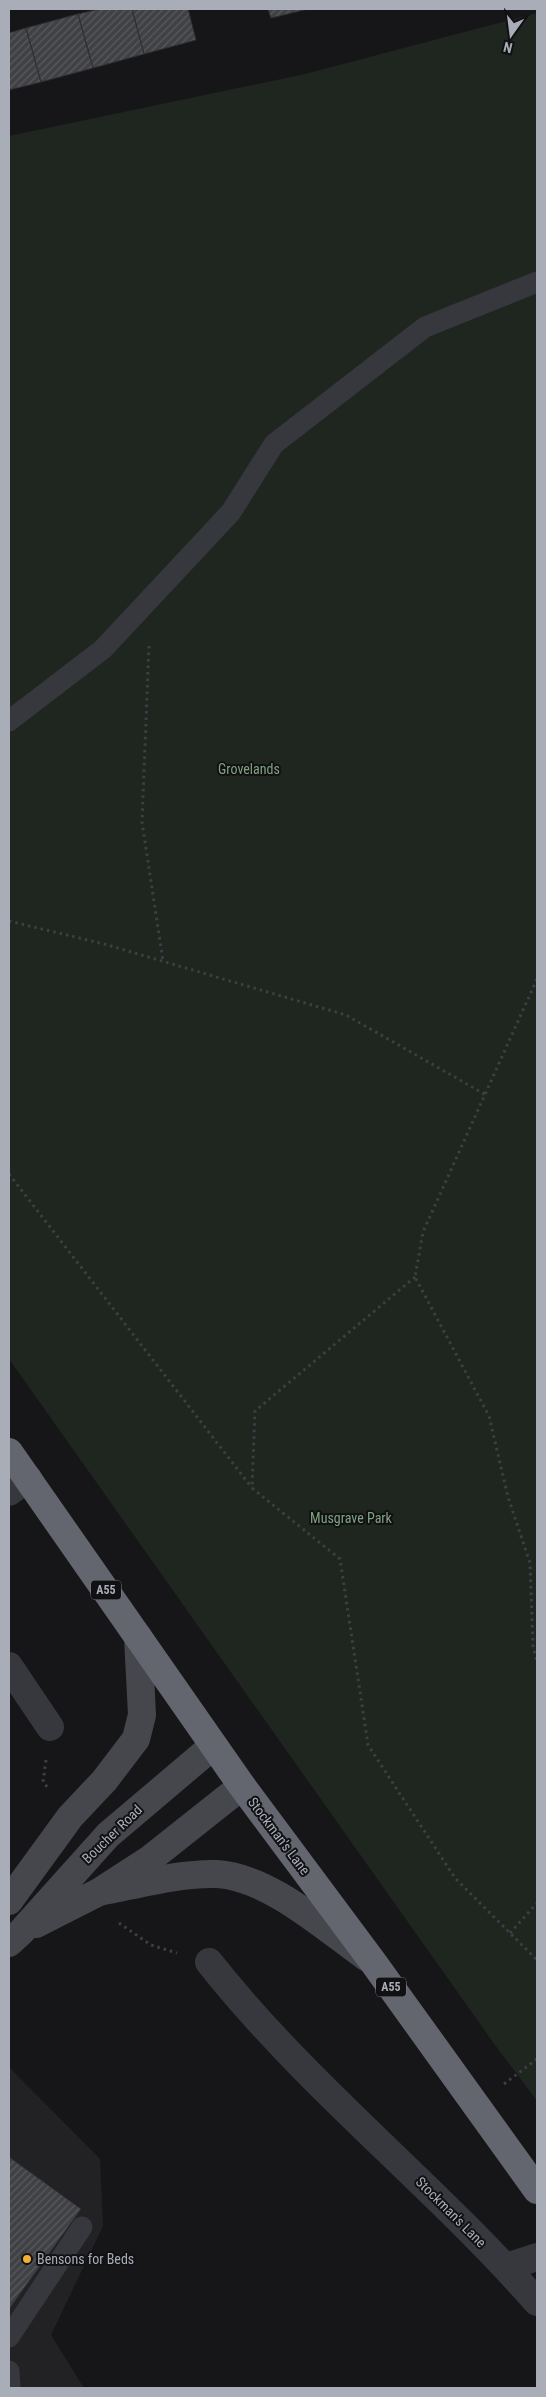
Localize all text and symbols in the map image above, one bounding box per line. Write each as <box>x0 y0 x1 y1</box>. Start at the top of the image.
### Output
north arrow <box>486 10 536 60</box>
text: N <box>502 39 514 56</box>
park label: Grovelands <box>218 761 280 777</box>
park label: Musgrave Park <box>310 1510 393 1526</box>
road number: A55 <box>91 1580 121 1600</box>
street label: Stockman's Lane <box>245 1794 314 1878</box>
street label: Boucher Road <box>79 1802 145 1866</box>
road number: A55 <box>376 1978 406 1996</box>
street label: Stockman's Lane <box>413 2174 490 2251</box>
place label: Bensons for Beds <box>37 2251 134 2267</box>
marker: Bensons for Beds <box>21 2253 33 2265</box>

